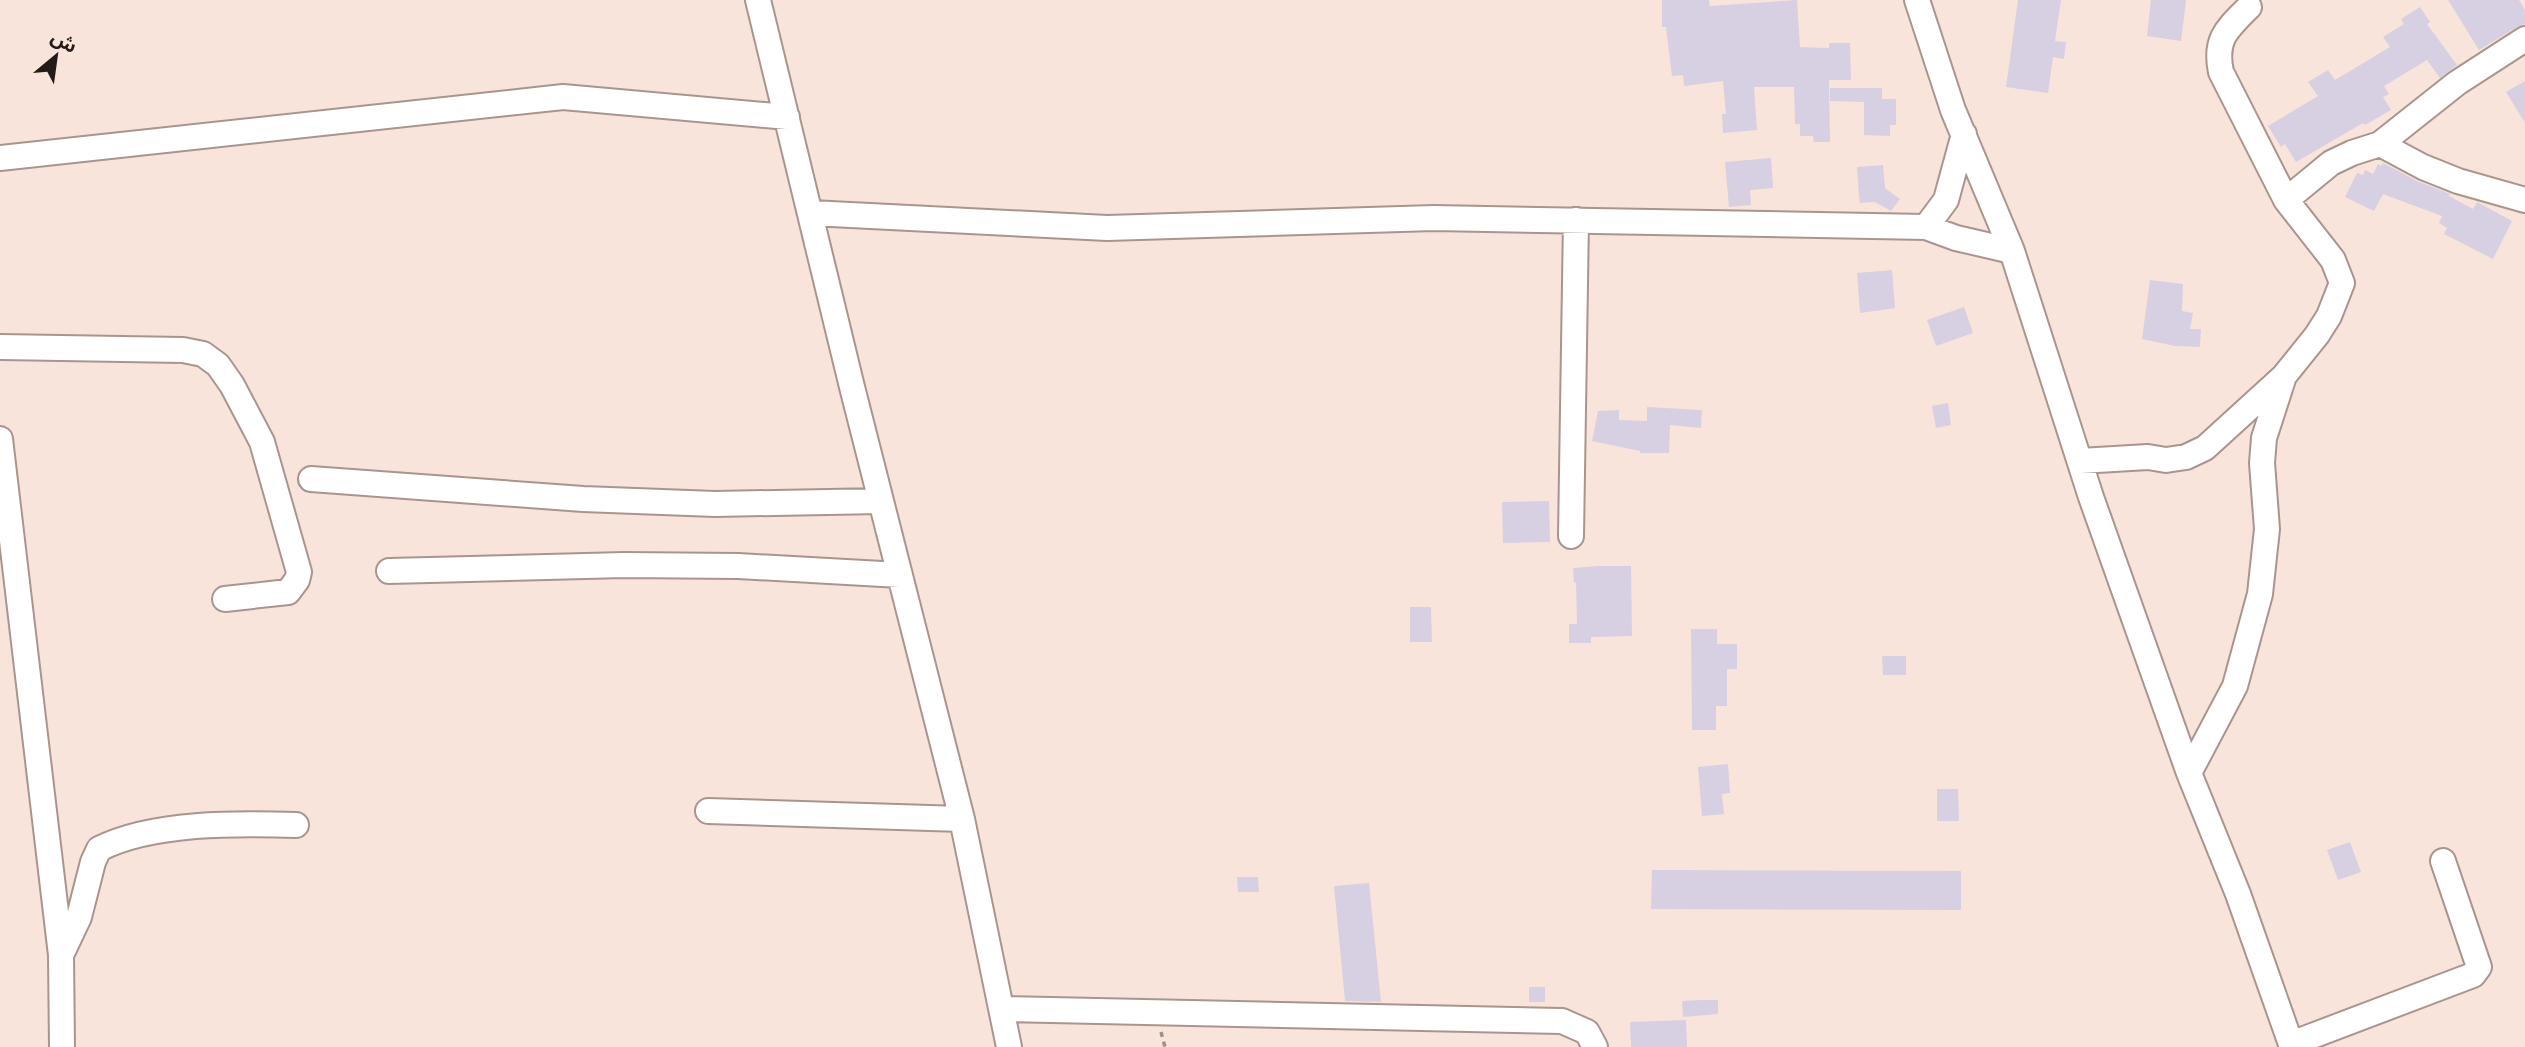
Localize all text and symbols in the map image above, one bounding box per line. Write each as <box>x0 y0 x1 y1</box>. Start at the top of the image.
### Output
north arrow <box>21 21 91 91</box>
text: ش <box>47 24 81 58</box>

